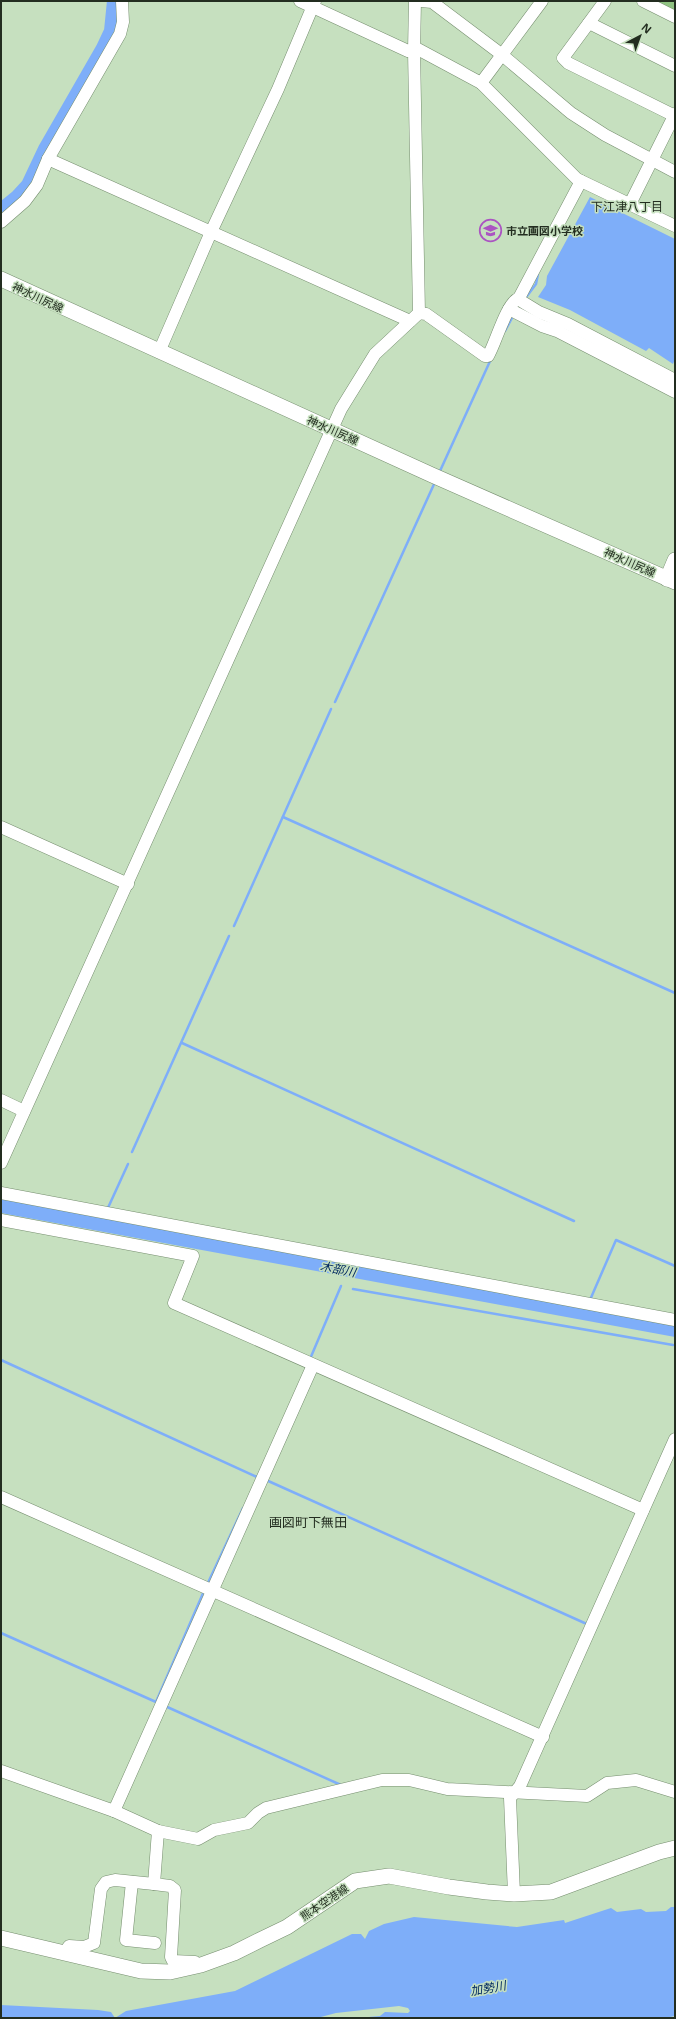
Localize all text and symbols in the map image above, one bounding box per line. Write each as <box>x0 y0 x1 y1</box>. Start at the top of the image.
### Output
north arrow <box>620 16 660 56</box>
text: N <box>639 19 655 37</box>
district label: 下江津八丁目 <box>591 198 663 215</box>
school or university icon: 市立画図小学校 <box>478 217 504 243</box>
place label: 市立画図小学校 <box>506 223 583 238</box>
street label: 神水川尻線 <box>10 279 66 315</box>
street label: 神水川尻線 <box>305 412 361 448</box>
street label: 神水川尻線 <box>602 544 658 580</box>
water label: 木部川 <box>319 1257 359 1281</box>
district label: 画図町下無田 <box>269 1513 347 1531</box>
street label: 熊本空港線 <box>297 1880 351 1924</box>
water label: 加勢川 <box>469 1976 509 1999</box>

